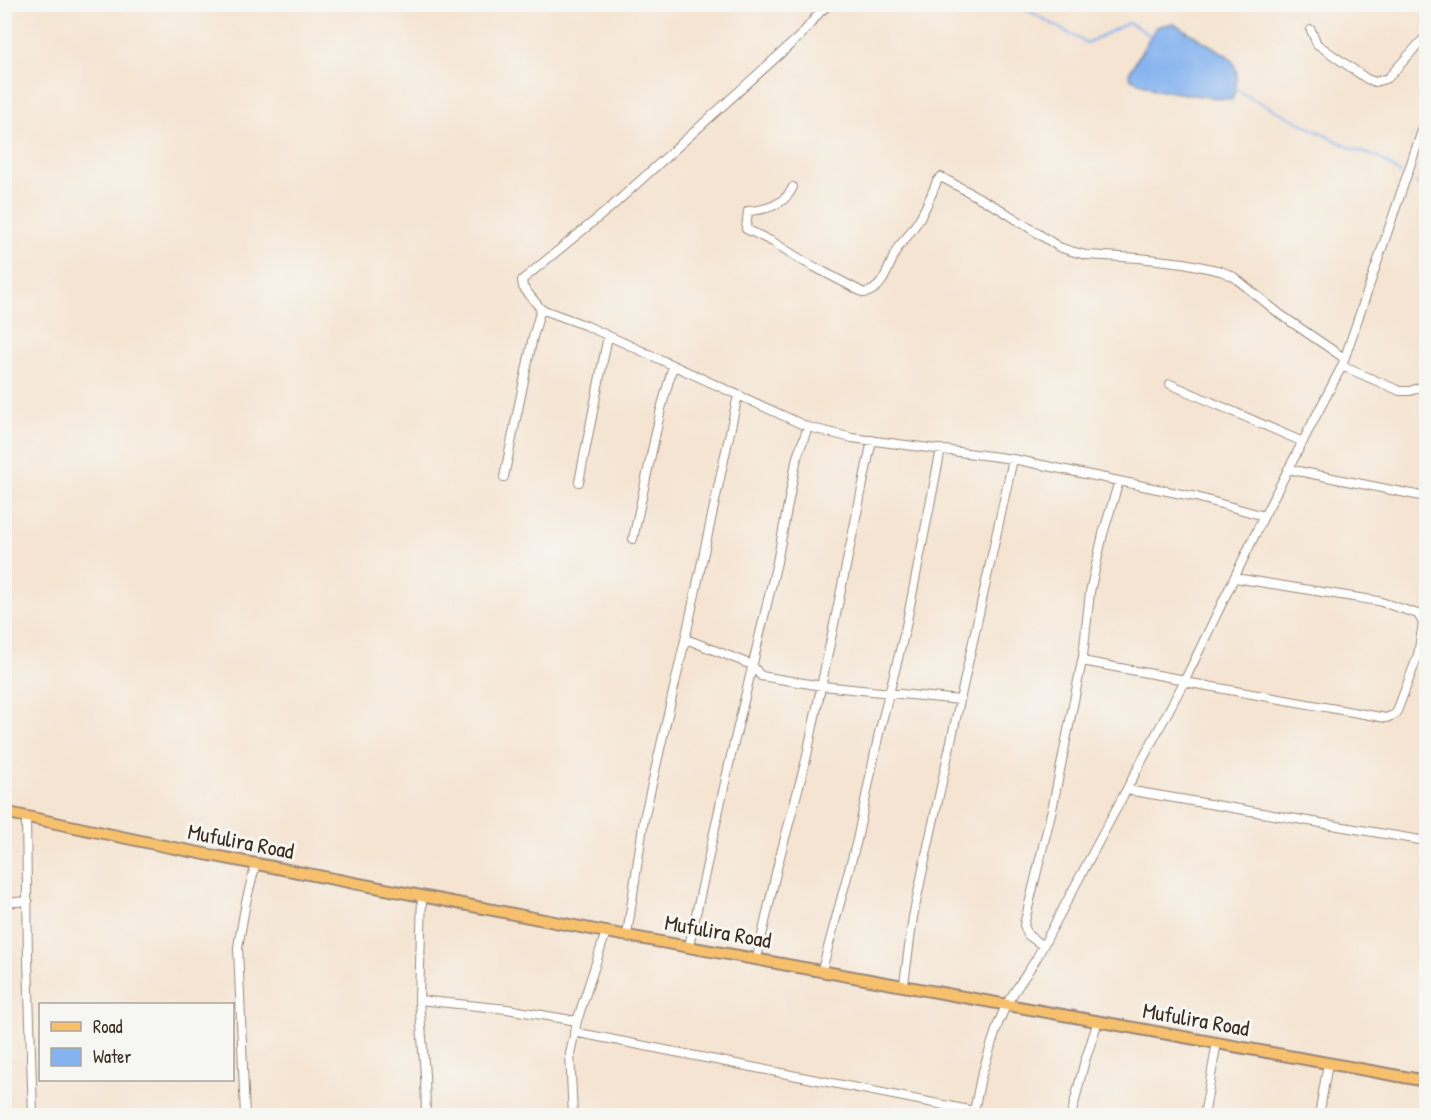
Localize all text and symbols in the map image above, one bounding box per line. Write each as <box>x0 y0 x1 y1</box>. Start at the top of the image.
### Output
street label: Mufulira Road <box>185 816 297 866</box>
street label: Mufulira Road <box>662 907 774 955</box>
street label: Mufulira Road <box>1140 995 1252 1043</box>
legend <box>39 1003 234 1081</box>
text: Road <box>93 1014 123 1039</box>
text: Water <box>93 1044 131 1069</box>

